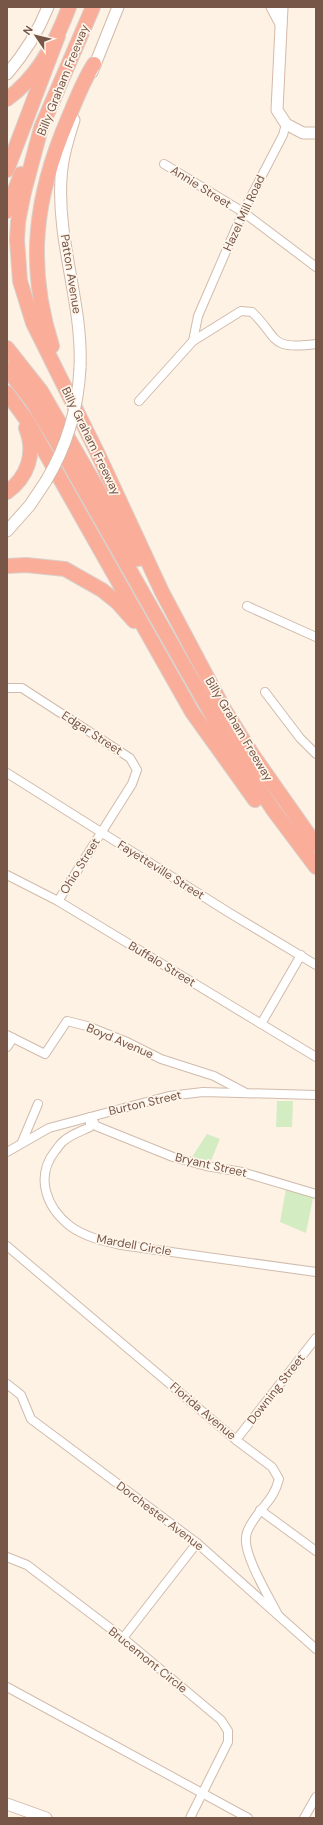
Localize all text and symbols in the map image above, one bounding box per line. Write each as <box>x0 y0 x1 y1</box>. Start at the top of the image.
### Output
north arrow <box>16 16 56 56</box>
street label: Billy Graham Freeway <box>33 22 93 138</box>
text: N <box>20 23 36 38</box>
street label: Annie Street <box>168 162 235 212</box>
street label: Hazel Mill Road <box>219 172 269 254</box>
street label: Patton Avenue <box>57 233 85 315</box>
street label: Billy Graham Freeway <box>58 384 124 498</box>
street label: Billy Graham Freeway <box>202 674 277 784</box>
street label: Edgar Street <box>59 707 126 759</box>
street label: Ohio Street <box>56 835 104 897</box>
street label: Fayetteville Street <box>115 837 208 903</box>
street label: Buffalo Street <box>125 938 199 990</box>
street label: Boyd Avenue <box>84 1020 156 1062</box>
street label: Burton Street <box>107 1087 183 1119</box>
street label: Bryant Street <box>173 1149 249 1181</box>
street label: Mardell Circle <box>95 1231 173 1259</box>
street label: Downing Street <box>244 1350 309 1427</box>
street label: Florida Avenue <box>167 1379 240 1443</box>
street label: Dorchester Avenue <box>113 1478 207 1554</box>
street label: Brucemont Circle <box>105 1623 191 1697</box>

